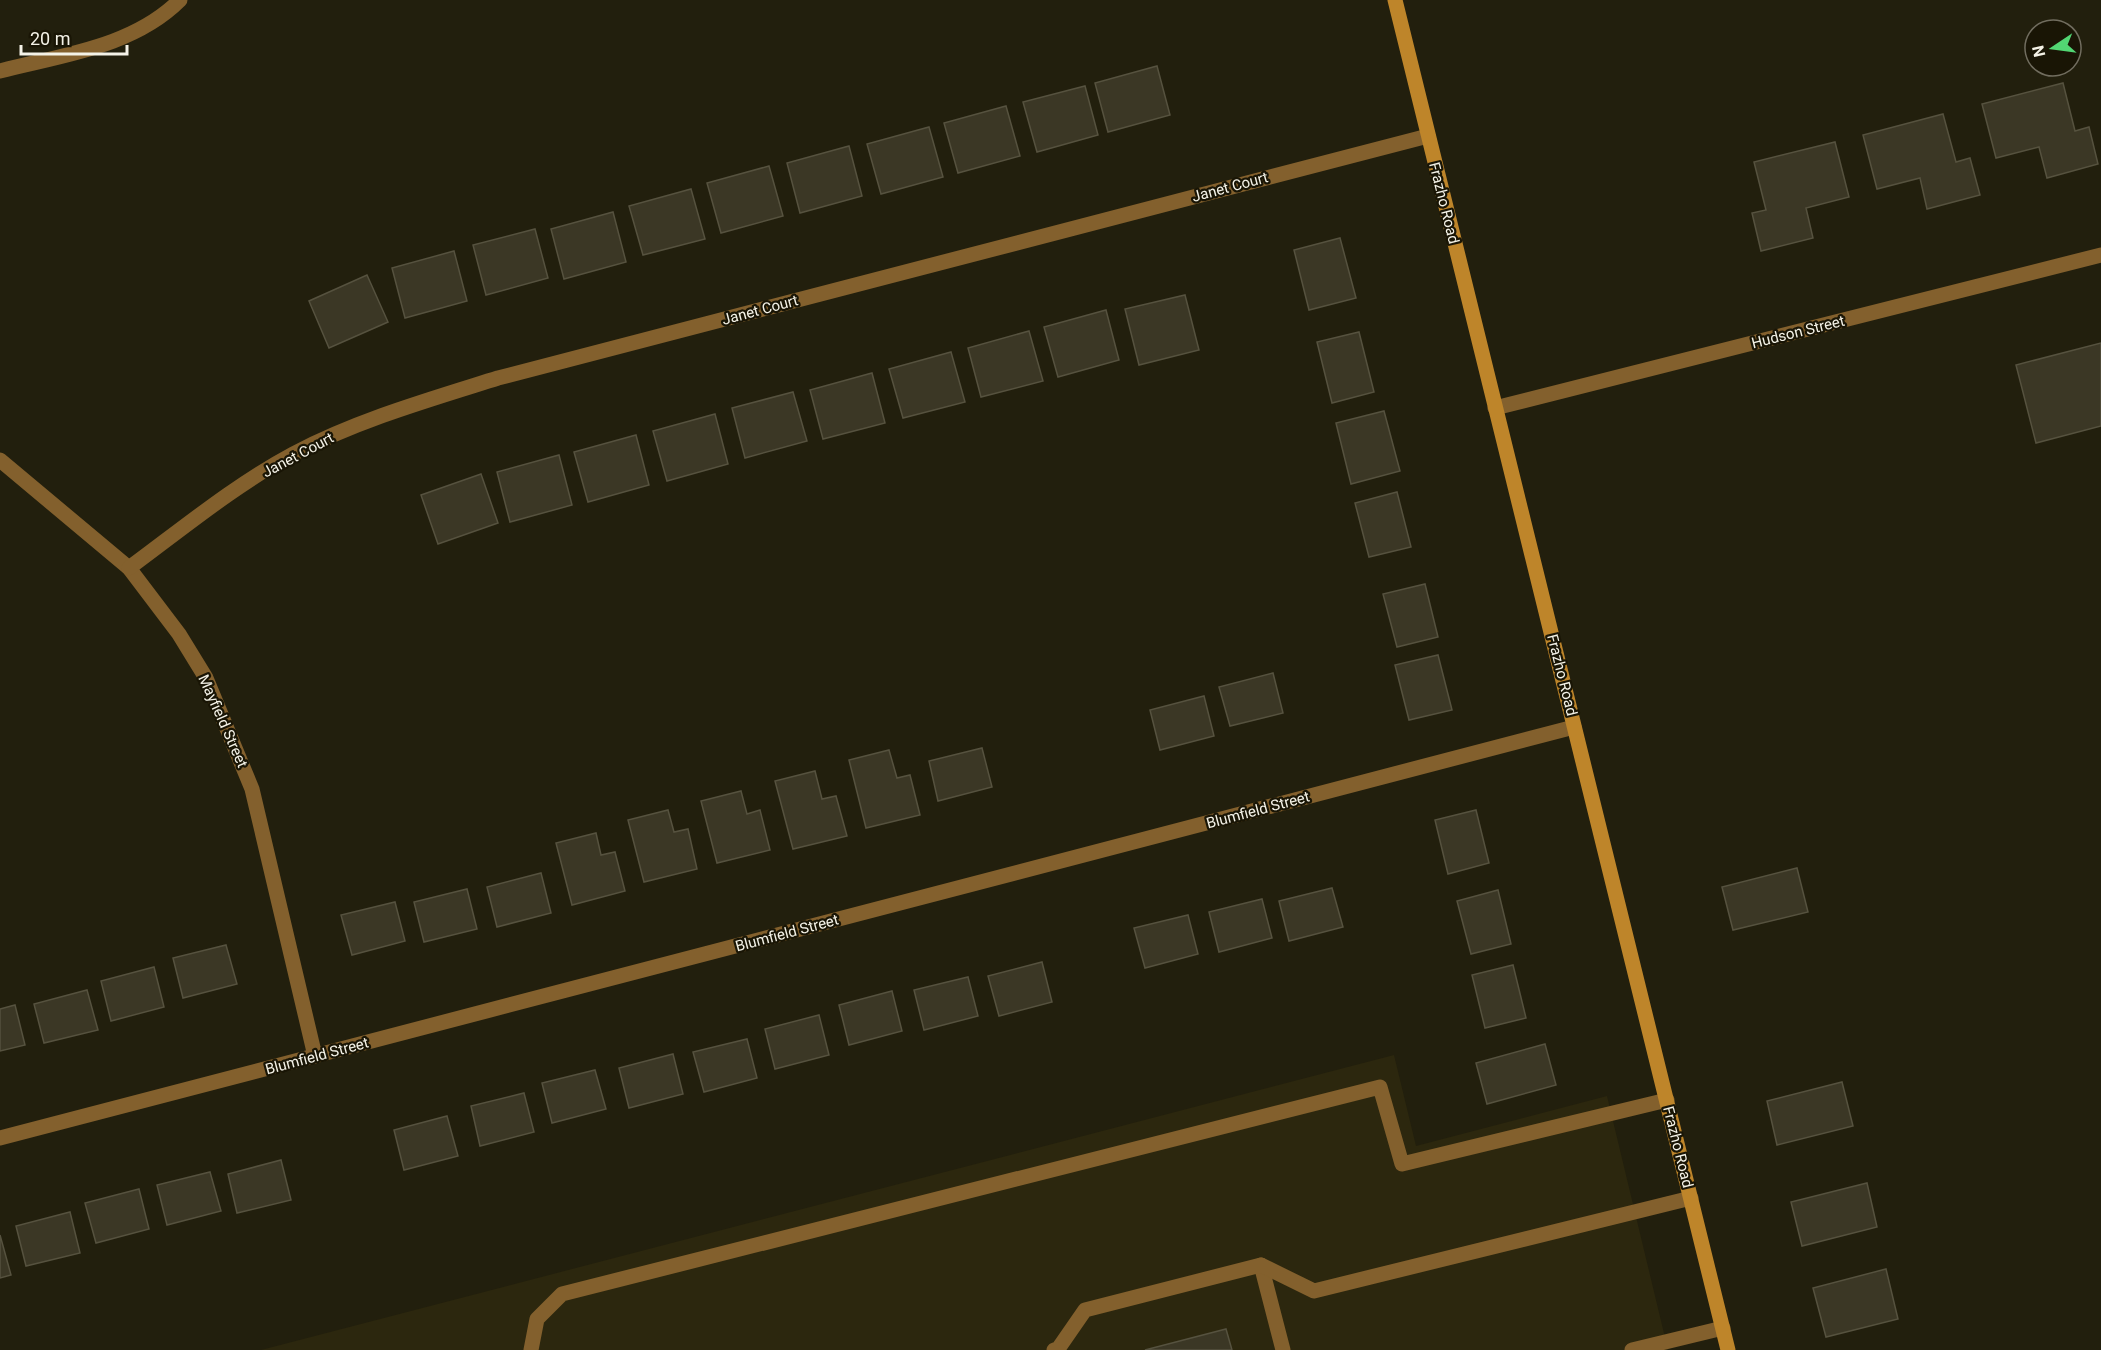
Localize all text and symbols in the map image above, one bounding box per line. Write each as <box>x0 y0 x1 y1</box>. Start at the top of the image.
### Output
scale bar <box>21 18 128 56</box>
north arrow <box>2023 18 2083 78</box>
text: 20 m <box>30 28 70 49</box>
text: N <box>2028 44 2049 59</box>
street label: Frazho Road <box>1425 160 1463 246</box>
street label: Janet Court <box>1190 168 1270 206</box>
street label: Janet Court <box>720 291 800 329</box>
street label: Hudson Street <box>1750 312 1846 352</box>
street label: Janet Court <box>259 429 337 481</box>
street label: Frazho Road <box>1543 632 1581 718</box>
street label: Mayfield Street <box>194 672 252 770</box>
street label: Blumfield Street <box>1204 788 1312 832</box>
street label: Blumfield Street <box>733 911 841 955</box>
street label: Blumfield Street <box>263 1034 371 1078</box>
street label: Frazho Road <box>1659 1104 1697 1190</box>

